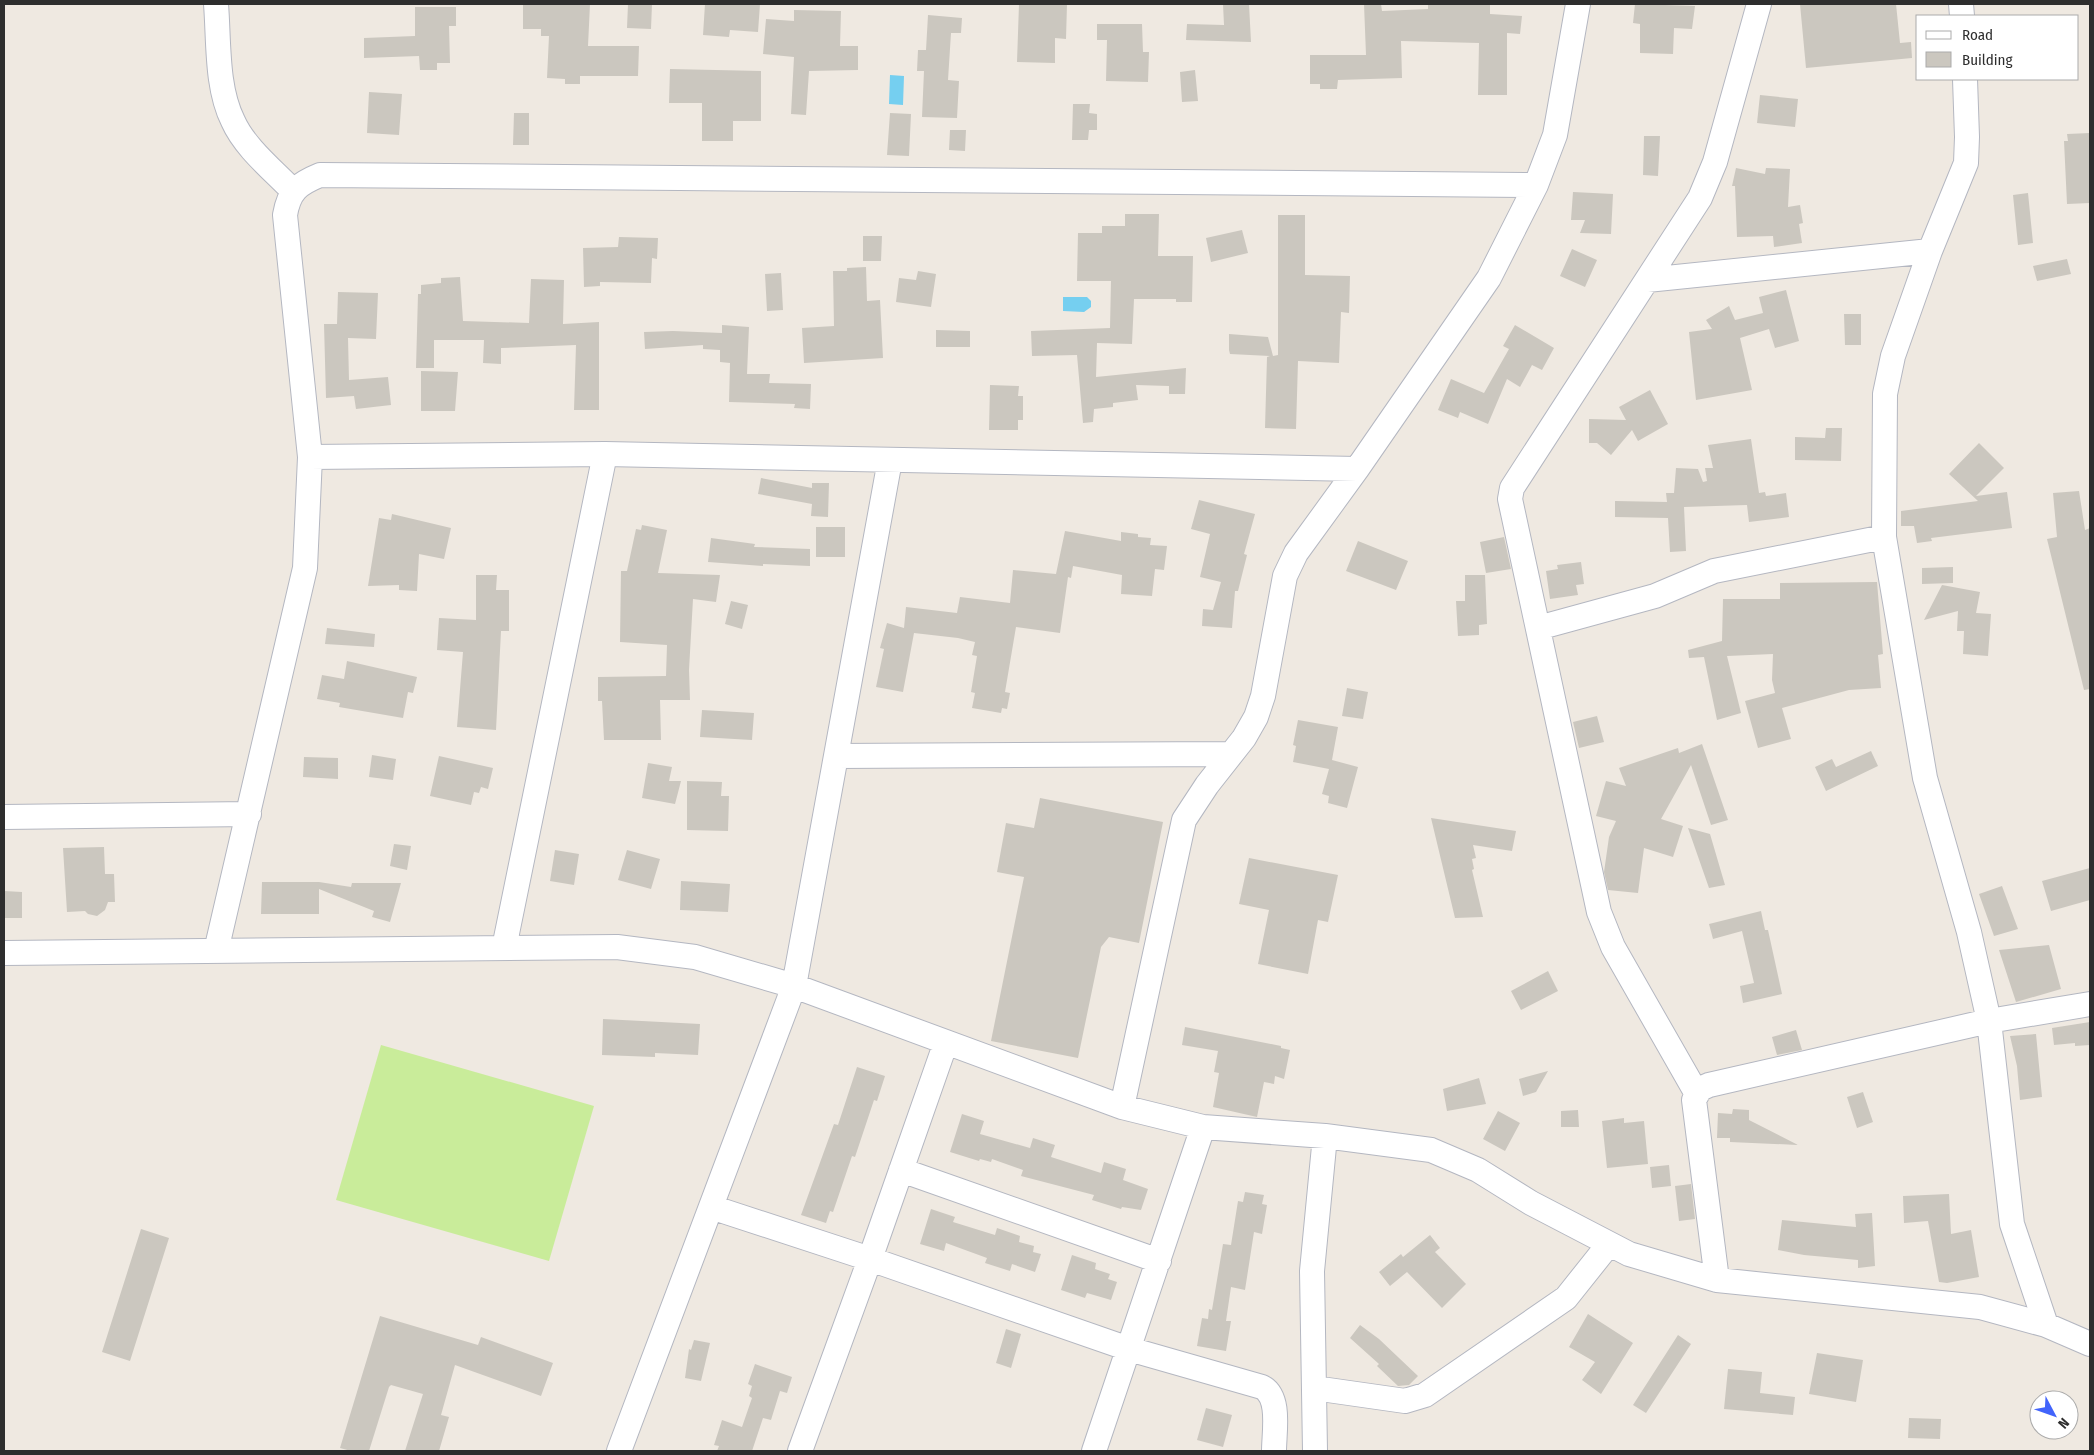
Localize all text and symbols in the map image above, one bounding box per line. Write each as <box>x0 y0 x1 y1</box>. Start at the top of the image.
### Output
legend <box>1916 15 2079 80</box>
text: Road <box>1962 26 1993 44</box>
text: Building <box>1962 51 2013 69</box>
north arrow <box>2029 1390 2079 1440</box>
text: N <box>2054 1414 2073 1432</box>

